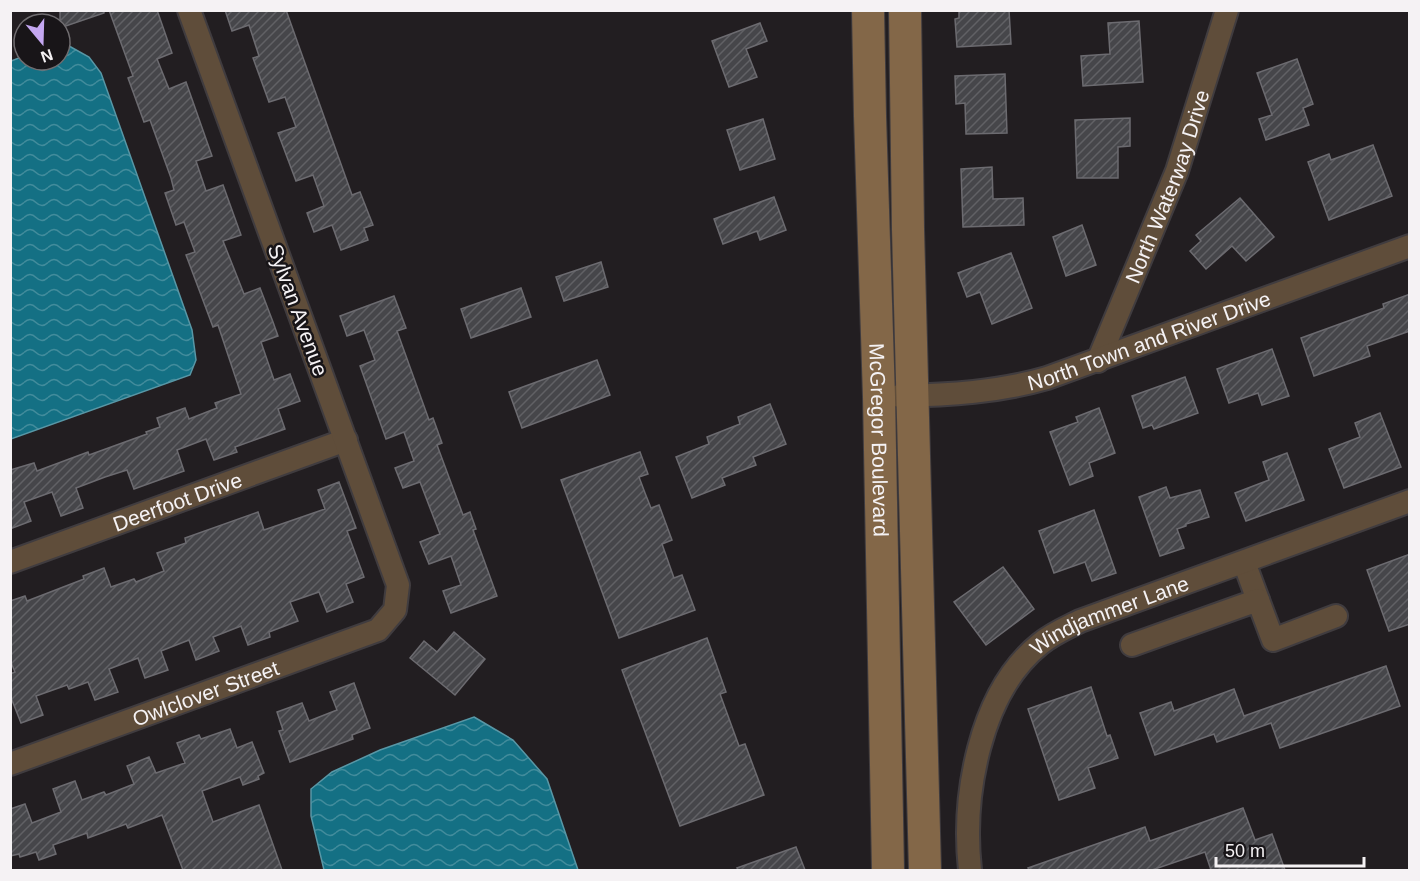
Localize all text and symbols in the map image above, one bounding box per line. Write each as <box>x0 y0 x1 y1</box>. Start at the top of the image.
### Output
north arrow <box>12 12 72 72</box>
text: N <box>38 46 55 66</box>
street label: North Waterway Drive <box>1120 87 1213 286</box>
street label: Sylvan Avenue <box>263 241 333 379</box>
street label: North Town and River Drive <box>1025 286 1273 394</box>
street label: McGregor Boulevard <box>866 343 893 537</box>
street label: Deerfoot Drive <box>110 467 245 535</box>
street label: Windjammer Lane <box>1025 571 1192 659</box>
street label: Owlclover Street <box>129 656 282 730</box>
scale bar <box>1216 830 1364 868</box>
text: 50 m <box>1225 841 1265 861</box>

